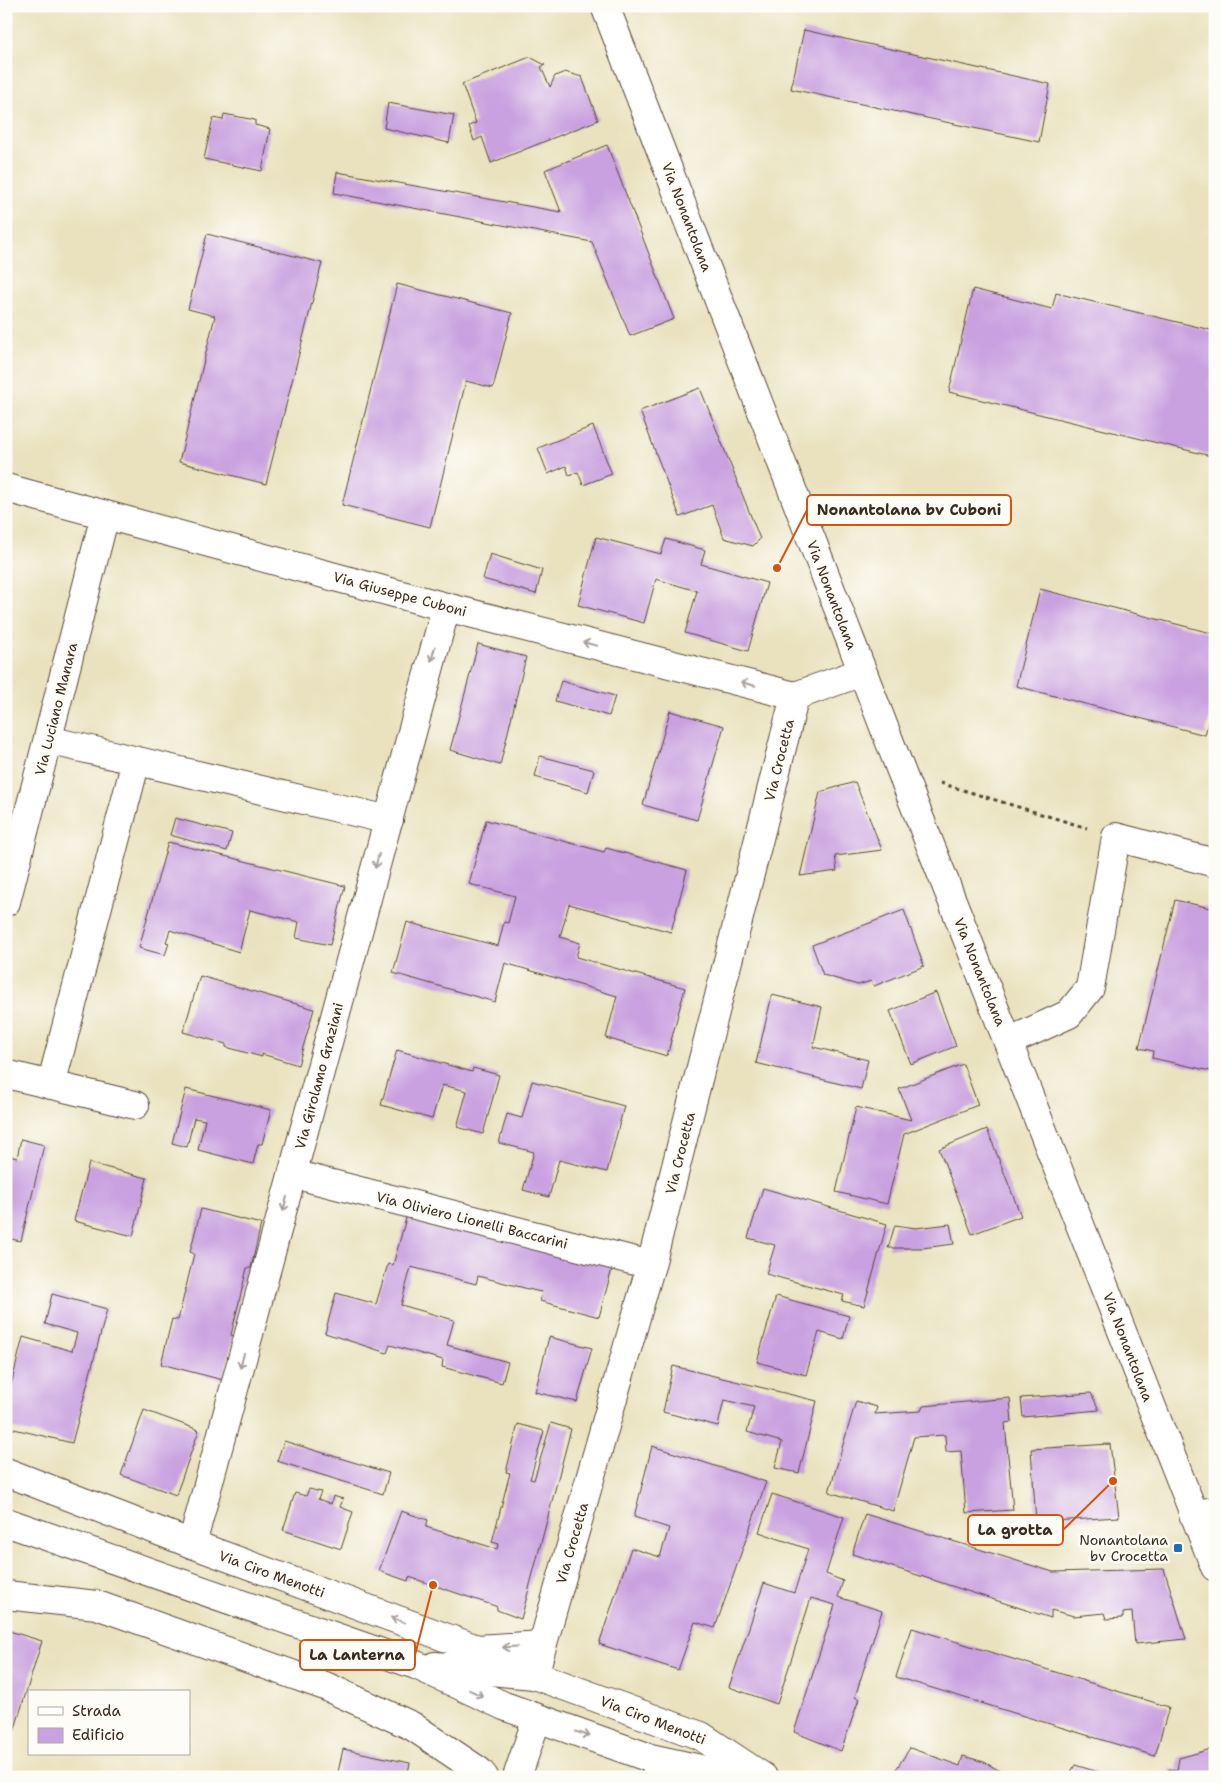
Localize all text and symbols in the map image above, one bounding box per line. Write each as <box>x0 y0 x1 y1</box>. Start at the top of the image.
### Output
street label: Via Nonantolana <box>658 160 716 274</box>
callout: Nonantolana bv Cuboni <box>807 495 1011 525</box>
text: Nonantolana bv Cuboni <box>817 500 1001 520</box>
street label: Via Nonantolana <box>803 538 861 652</box>
street label: Via Giuseppe Cuboni <box>331 568 469 620</box>
one-way arrow <box>583 638 599 648</box>
street label: Via Luciano Manara <box>31 640 81 777</box>
one-way arrow <box>428 645 438 661</box>
one-way arrow <box>740 679 756 688</box>
street label: Via Crocetta <box>760 717 798 803</box>
one-way arrow <box>372 853 382 869</box>
street label: Via Nonantolana <box>950 915 1010 1029</box>
street label: Via Girolamo Graziani <box>291 1001 347 1151</box>
street label: Via Crocetta <box>661 1110 699 1196</box>
street label: Via Oliviero Lionelli Baccarini <box>374 1187 570 1253</box>
one-way arrow <box>279 1196 289 1212</box>
street label: Via Nonantolana <box>1099 1290 1157 1404</box>
one-way arrow <box>236 1352 246 1368</box>
street label: Via Crocetta <box>552 1500 592 1586</box>
callout: La grotta <box>968 1515 1063 1545</box>
text: La grotta <box>978 1520 1053 1540</box>
place label: Nonantolana bv Crocetta <box>1079 1531 1168 1565</box>
marker: Nonantolana bv Crocetta <box>1172 1542 1184 1554</box>
street label: Via Ciro Menotti <box>216 1546 328 1602</box>
one-way arrow <box>391 1615 406 1624</box>
callout: La Lanterna <box>300 1640 415 1670</box>
one-way arrow <box>502 1643 518 1652</box>
text: La Lanterna <box>309 1645 405 1665</box>
one-way arrow <box>468 1688 483 1698</box>
legend <box>28 1690 190 1756</box>
street label: Via Ciro Menotti <box>598 1692 708 1748</box>
text: Strada <box>72 1701 121 1721</box>
text: Edificio <box>72 1725 124 1745</box>
one-way arrow <box>575 1730 591 1739</box>

